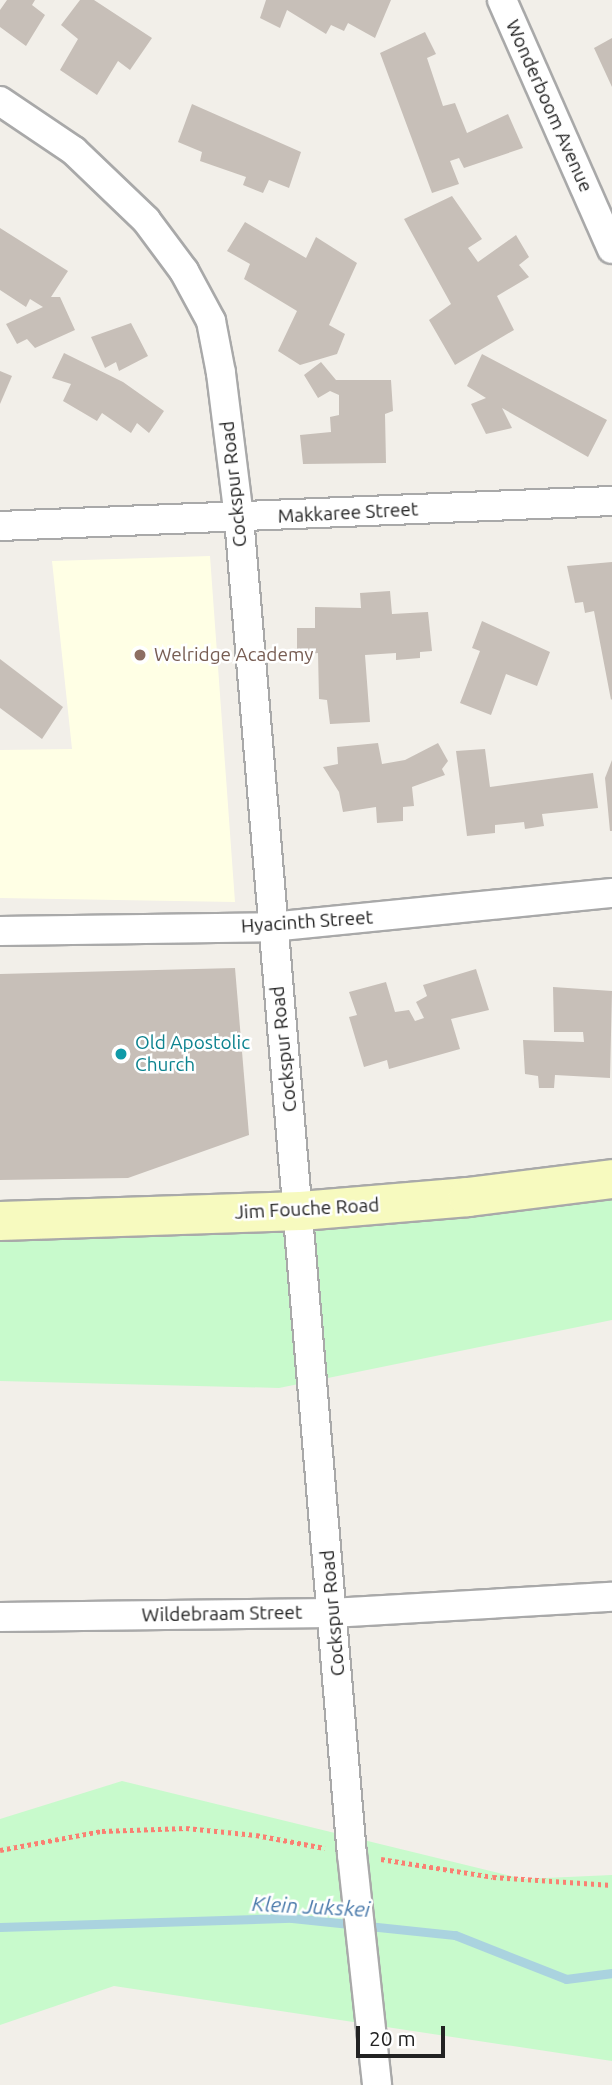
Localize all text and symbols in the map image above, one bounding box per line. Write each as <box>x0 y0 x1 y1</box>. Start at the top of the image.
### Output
street label: Wonderboom Avenue <box>501 16 597 196</box>
street label: Cockspur Road <box>216 420 252 548</box>
street label: Makkaree Street <box>277 498 419 528</box>
place label: Welridge Academy <box>154 644 313 666</box>
marker: Welridge Academy <box>132 647 148 663</box>
street label: Hyacinth Street <box>240 906 374 938</box>
street label: Cockspur Road <box>266 985 302 1113</box>
place label: Old Apostolic Church <box>135 1032 250 1076</box>
marker: Old Apostolic Church <box>113 1046 129 1062</box>
street label: Jim Fouche Road <box>234 1194 380 1224</box>
street label: Cockspur Road <box>316 1549 350 1677</box>
street label: Wildebraam Street <box>141 1601 303 1627</box>
water label: Klein Jukskei <box>251 1890 371 1922</box>
scale bar <box>360 2011 449 2056</box>
text: 20 m <box>369 2026 416 2050</box>

